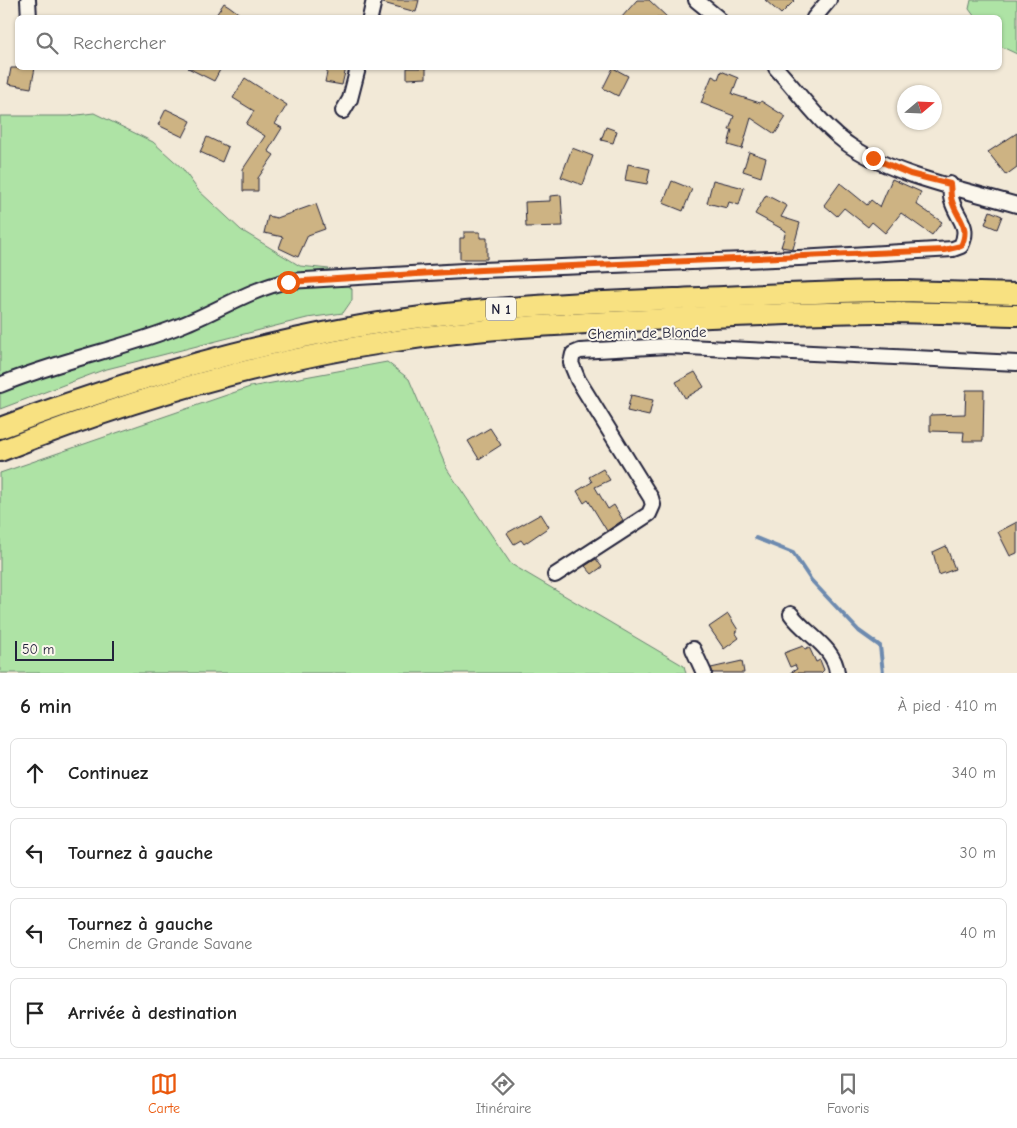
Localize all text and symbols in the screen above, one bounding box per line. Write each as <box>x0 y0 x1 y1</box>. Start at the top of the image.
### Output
search box <box>15 15 1002 70</box>
icon: search <box>33 29 61 57</box>
text: Rechercher <box>73 32 166 54</box>
north arrow <box>897 85 942 130</box>
route end <box>862 147 885 170</box>
route start <box>277 271 300 294</box>
road number: N 1 <box>486 298 516 320</box>
street label: Chemin de Blonde <box>588 323 707 343</box>
scale bar <box>15 638 114 661</box>
text: 50 m <box>22 641 54 658</box>
text: 6 min <box>20 694 72 718</box>
text: À pied · 410 m <box>898 697 997 715</box>
icon: ahead <box>21 759 49 787</box>
text: Continuez <box>68 762 148 784</box>
text: 340 m <box>952 764 996 782</box>
icon: left <box>21 839 49 867</box>
text: Tournez à gauche <box>68 842 213 864</box>
text: 30 m <box>960 844 996 862</box>
text: Tournez à gauche <box>68 913 213 935</box>
icon: left <box>21 919 49 947</box>
text: 40 m <box>960 924 996 942</box>
text: Chemin de Grande Savane <box>68 935 252 953</box>
icon: arrive <box>21 999 49 1027</box>
text: Arrivée à destination <box>68 1002 237 1024</box>
tab: Carte <box>148 1070 180 1117</box>
tab: Itinéraire <box>476 1070 531 1117</box>
tab: Favoris <box>827 1070 869 1117</box>

